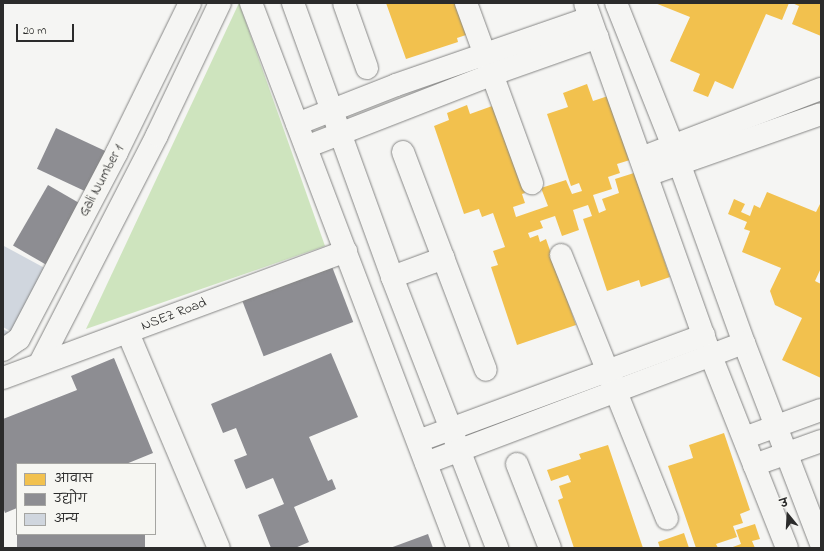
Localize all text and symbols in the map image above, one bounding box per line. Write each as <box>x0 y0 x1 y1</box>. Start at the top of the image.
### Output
scale bar <box>18 16 76 42</box>
text: 20 m <box>23 22 46 40</box>
street label: Gali Number 1 <box>76 142 128 220</box>
street label: NSEZ Road <box>139 295 209 335</box>
legend <box>16 463 156 535</box>
text: आवास <box>54 470 93 488</box>
text: उद्योग <box>54 490 87 508</box>
north arrow <box>768 495 808 535</box>
text: उ <box>778 495 790 512</box>
text: अन्य <box>54 510 78 528</box>

